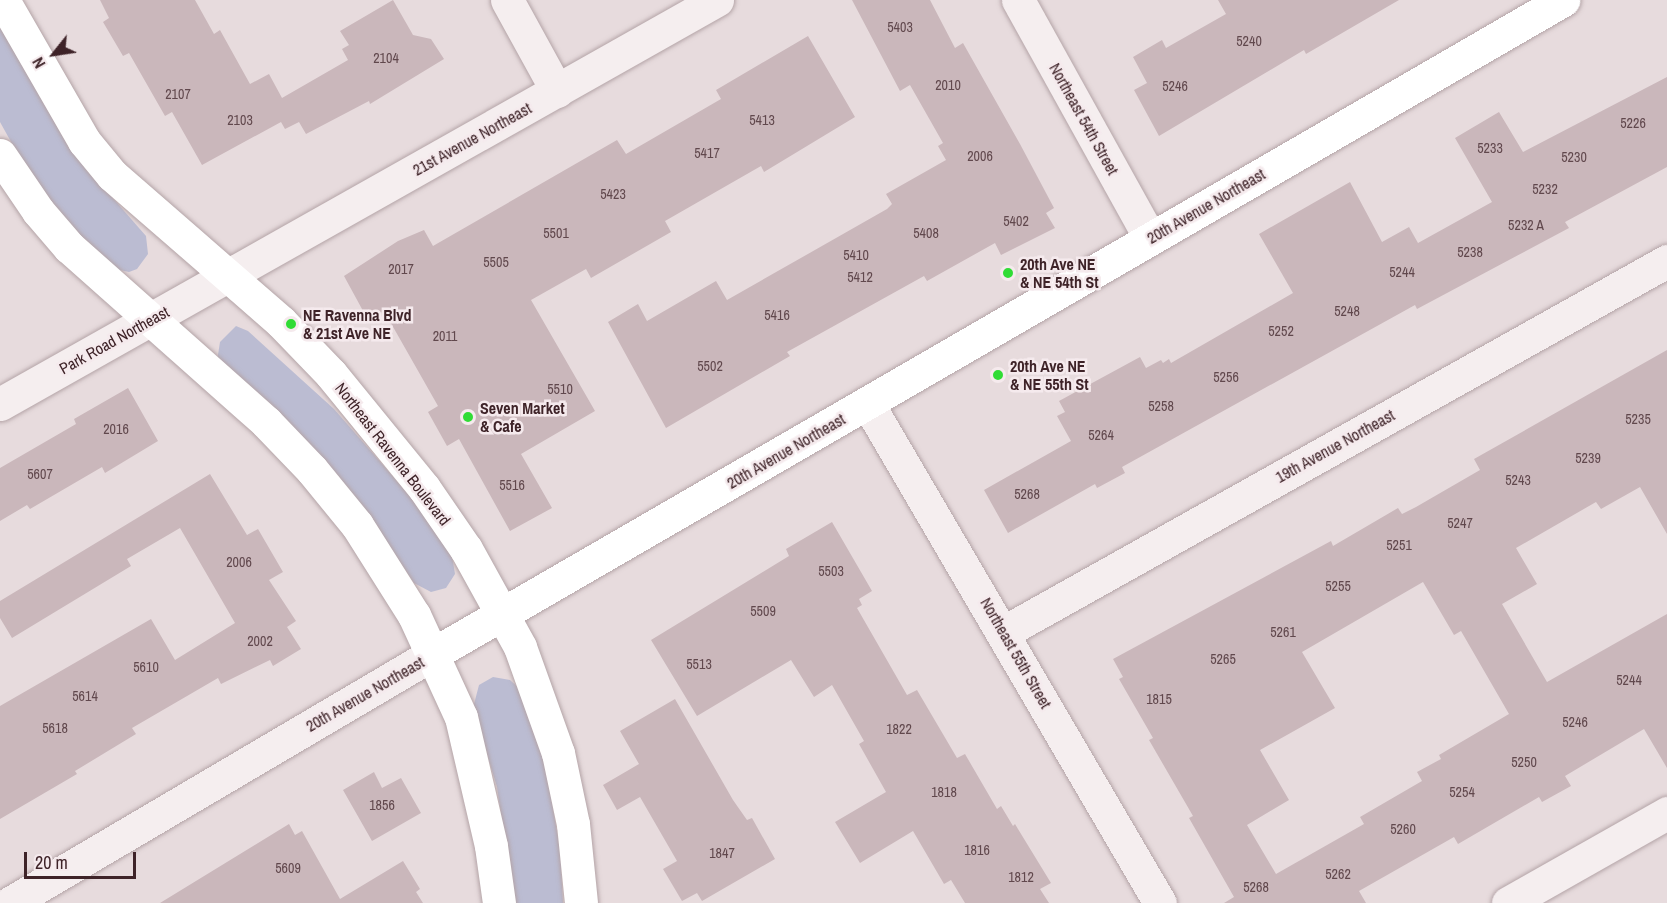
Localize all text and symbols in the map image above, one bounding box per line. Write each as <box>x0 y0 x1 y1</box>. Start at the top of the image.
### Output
house number: 5403 <box>887 19 913 35</box>
north arrow <box>24 24 84 84</box>
house number: 5240 <box>1236 33 1262 49</box>
house number: 2104 <box>373 50 399 66</box>
text: N <box>27 53 50 73</box>
street label: Northeast 54th Street <box>1045 60 1123 178</box>
house number: 2010 <box>935 77 961 93</box>
house number: 5246 <box>1162 78 1188 94</box>
house number: 2107 <box>165 86 191 102</box>
street label: 21st Avenue Northeast <box>409 98 535 180</box>
house number: 2103 <box>227 112 253 128</box>
house number: 5413 <box>749 112 775 128</box>
house number: 5226 <box>1620 115 1646 131</box>
house number: 5233 <box>1477 140 1503 156</box>
house number: 5417 <box>694 145 720 161</box>
house number: 2006 <box>967 148 993 164</box>
house number: 5230 <box>1561 149 1587 165</box>
street label: 20th Avenue Northeast <box>1143 164 1269 248</box>
house number: 5232 <box>1532 181 1558 197</box>
house number: 5423 <box>600 186 626 202</box>
house number: 5402 <box>1003 213 1029 229</box>
house number: 5232 A <box>1508 217 1544 233</box>
house number: 5501 <box>543 225 569 241</box>
house number: 5408 <box>913 225 939 241</box>
house number: 5238 <box>1457 244 1483 260</box>
house number: 5410 <box>843 247 869 263</box>
house number: 5505 <box>483 254 509 270</box>
place label: 20th Ave NE & NE 54th St <box>1020 254 1099 292</box>
house number: 2017 <box>388 261 414 277</box>
house number: 5244 <box>1389 264 1415 280</box>
marker: 20th Ave NE & NE 54th St <box>1001 266 1015 280</box>
house number: 5412 <box>847 269 873 285</box>
street label: Park Road Northeast <box>56 302 172 378</box>
house number: 5248 <box>1334 303 1360 319</box>
place label: NE Ravenna Blvd & 21st Ave NE <box>303 305 412 343</box>
house number: 5416 <box>764 307 790 323</box>
marker: NE Ravenna Blvd & 21st Ave NE <box>284 317 298 331</box>
house number: 5252 <box>1268 323 1294 339</box>
house number: 2011 <box>433 328 457 344</box>
place label: 20th Ave NE & NE 55th St <box>1010 356 1089 394</box>
house number: 5502 <box>697 358 723 374</box>
marker: 20th Ave NE & NE 55th St <box>991 368 1005 382</box>
house number: 5256 <box>1213 369 1239 385</box>
street label: Northeast Ravenna Boulevard <box>331 379 455 529</box>
house number: 5510 <box>547 381 573 397</box>
place label: Seven Market & Cafe <box>480 398 565 436</box>
house number: 5258 <box>1148 398 1174 414</box>
street label: 19th Avenue Northeast <box>1272 405 1398 487</box>
street label: 20th Avenue Northeast <box>723 409 849 493</box>
marker: Seven Market & Cafe <box>461 410 475 424</box>
house number: 5235 <box>1625 411 1651 427</box>
house number: 2016 <box>103 421 129 437</box>
house number: 5264 <box>1088 427 1114 443</box>
house number: 5239 <box>1575 450 1601 466</box>
house number: 5607 <box>27 466 53 482</box>
house number: 5243 <box>1505 472 1531 488</box>
house number: 5516 <box>499 477 525 493</box>
house number: 5268 <box>1014 486 1040 502</box>
house number: 5247 <box>1447 515 1473 531</box>
house number: 5251 <box>1386 537 1412 553</box>
house number: 2006 <box>226 554 252 570</box>
house number: 5503 <box>818 563 844 579</box>
house number: 5255 <box>1325 578 1351 594</box>
street label: Northeast 55th Street <box>977 594 1055 712</box>
house number: 5509 <box>750 603 776 619</box>
house number: 5261 <box>1270 624 1296 640</box>
house number: 2002 <box>247 633 273 649</box>
house number: 5265 <box>1210 651 1236 667</box>
street label: 20th Avenue Northeast <box>302 652 428 736</box>
house number: 5513 <box>686 656 712 672</box>
house number: 5610 <box>133 659 159 675</box>
house number: 5244 <box>1616 672 1642 688</box>
house number: 5614 <box>72 688 98 704</box>
house number: 1815 <box>1146 691 1172 707</box>
house number: 5246 <box>1562 714 1588 730</box>
house number: 5618 <box>42 720 68 736</box>
house number: 1822 <box>886 721 912 737</box>
house number: 5250 <box>1511 754 1537 770</box>
house number: 1818 <box>931 784 957 800</box>
house number: 5254 <box>1449 784 1475 800</box>
house number: 1856 <box>369 797 395 813</box>
house number: 5260 <box>1390 821 1416 837</box>
scale bar <box>27 840 140 878</box>
house number: 1816 <box>964 842 990 858</box>
house number: 1847 <box>709 845 735 861</box>
text: 20 m <box>35 850 68 875</box>
house number: 5609 <box>275 860 301 876</box>
house number: 5262 <box>1325 866 1351 882</box>
house number: 1812 <box>1008 869 1034 885</box>
house number: 5268 <box>1243 879 1269 895</box>

